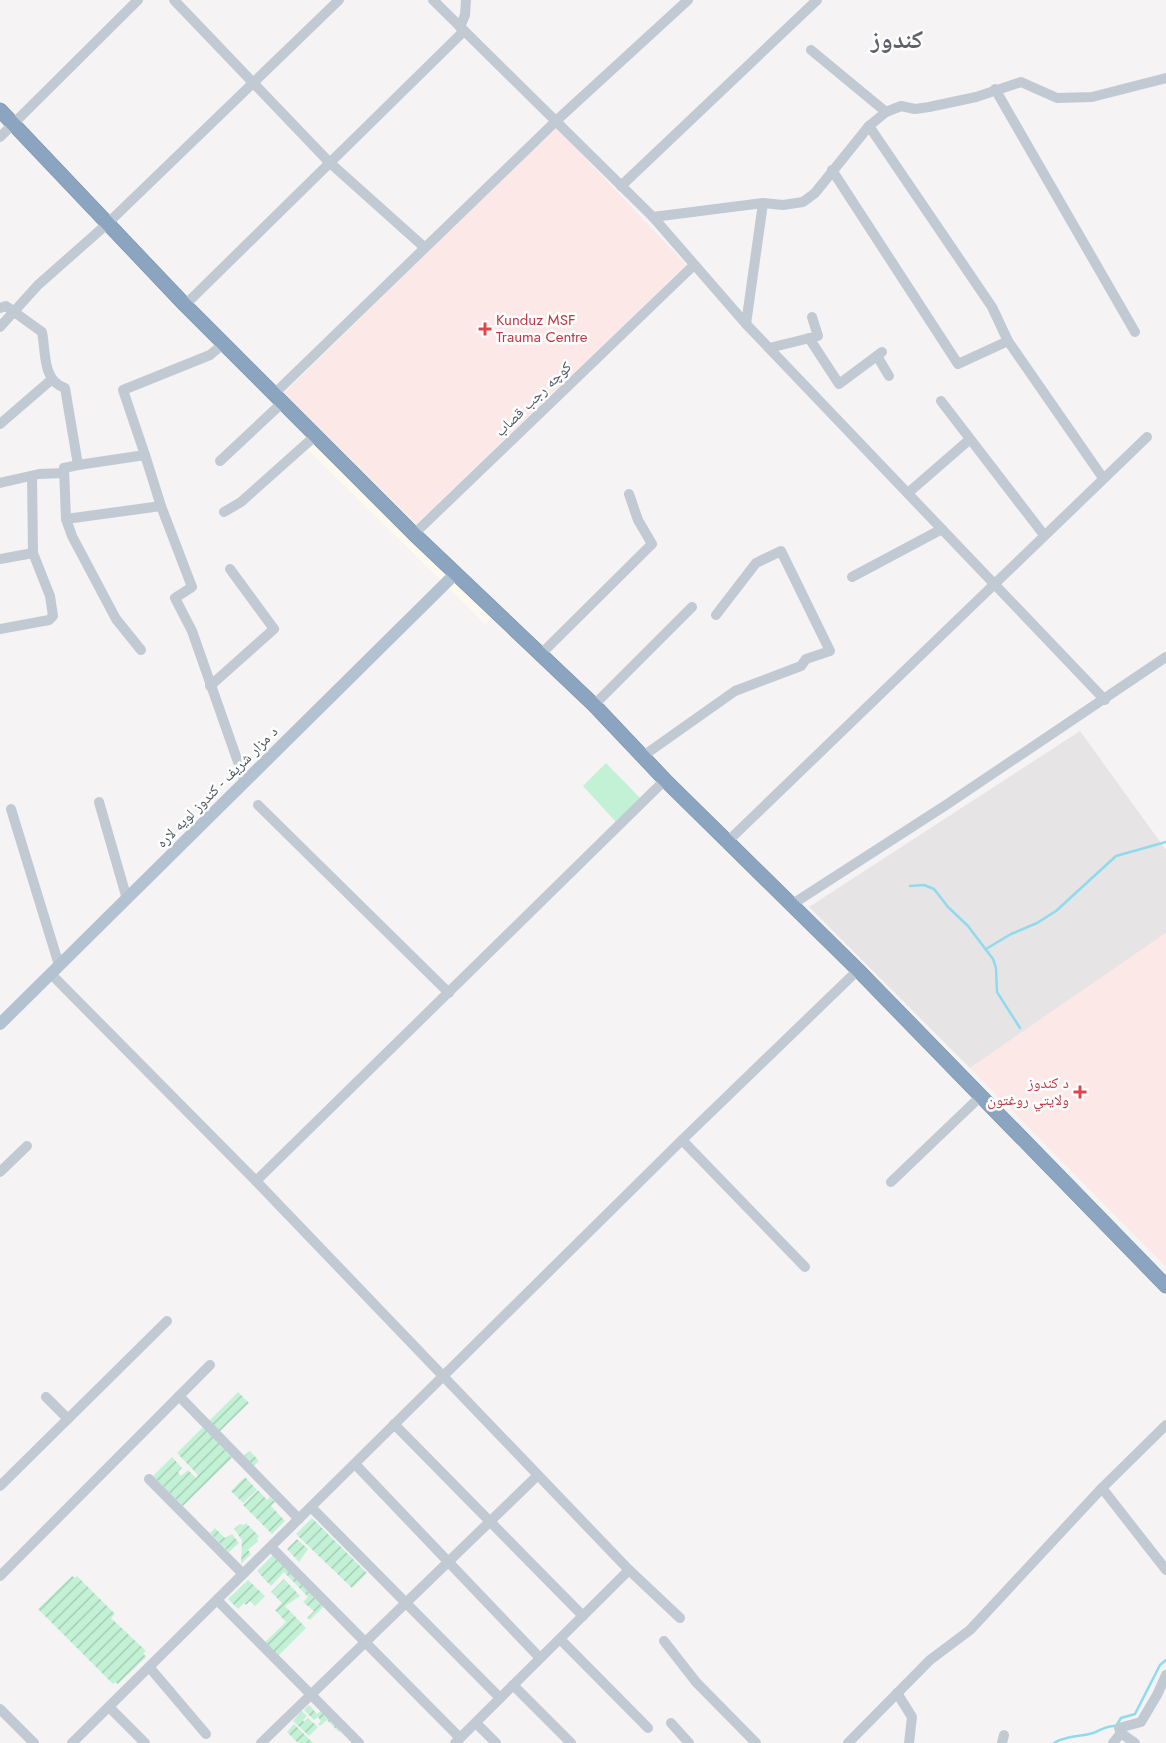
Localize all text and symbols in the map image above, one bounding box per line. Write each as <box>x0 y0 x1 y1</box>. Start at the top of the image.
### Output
district label: کندوز <box>870 21 923 57</box>
place label: Kunduz MSF Trauma Centre <box>496 309 588 348</box>
marker: Kunduz MSF Trauma Centre <box>478 322 492 336</box>
street label: کوچه رجب قصاب <box>490 357 576 441</box>
street label: د مزار شریف - کندوز لویه لاره <box>151 721 283 853</box>
place label: د کندوز ولایتي روغتون <box>987 1072 1069 1112</box>
marker: د کندوز ولایتي روغتون <box>1073 1085 1087 1099</box>

